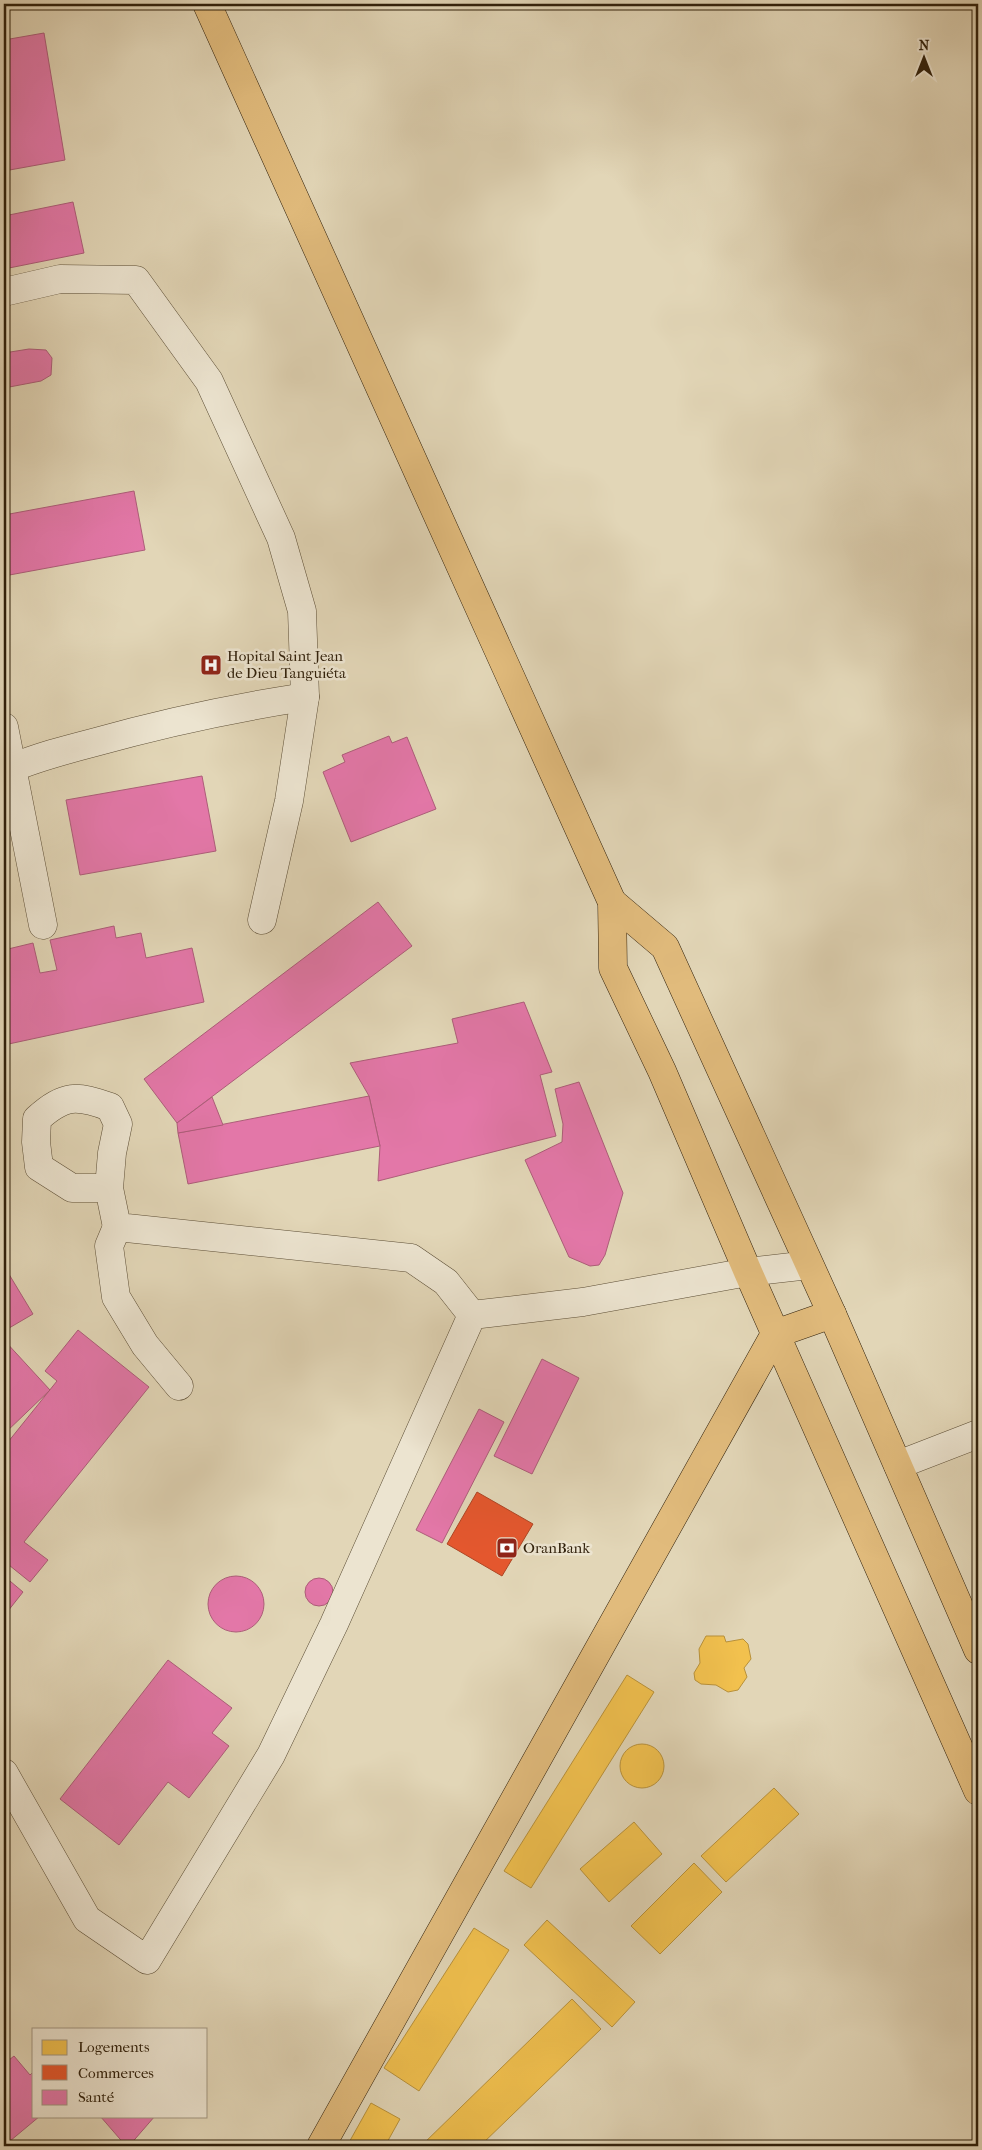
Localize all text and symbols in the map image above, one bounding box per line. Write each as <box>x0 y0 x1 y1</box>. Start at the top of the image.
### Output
north arrow <box>900 32 950 82</box>
text: N <box>919 37 930 54</box>
place label: Hopital Saint Jean de Dieu Tanguiéta <box>227 647 347 682</box>
hospital icon: Hopital Saint Jean de Dieu Tanguiéta <box>199 653 223 677</box>
bank icon: OranBank <box>495 1536 519 1560</box>
place label: OranBank <box>523 1539 590 1557</box>
legend <box>32 2028 208 2118</box>
text: Logements <box>78 2038 150 2056</box>
text: Commerces <box>78 2064 154 2082</box>
text: Santé <box>78 2088 115 2106</box>

